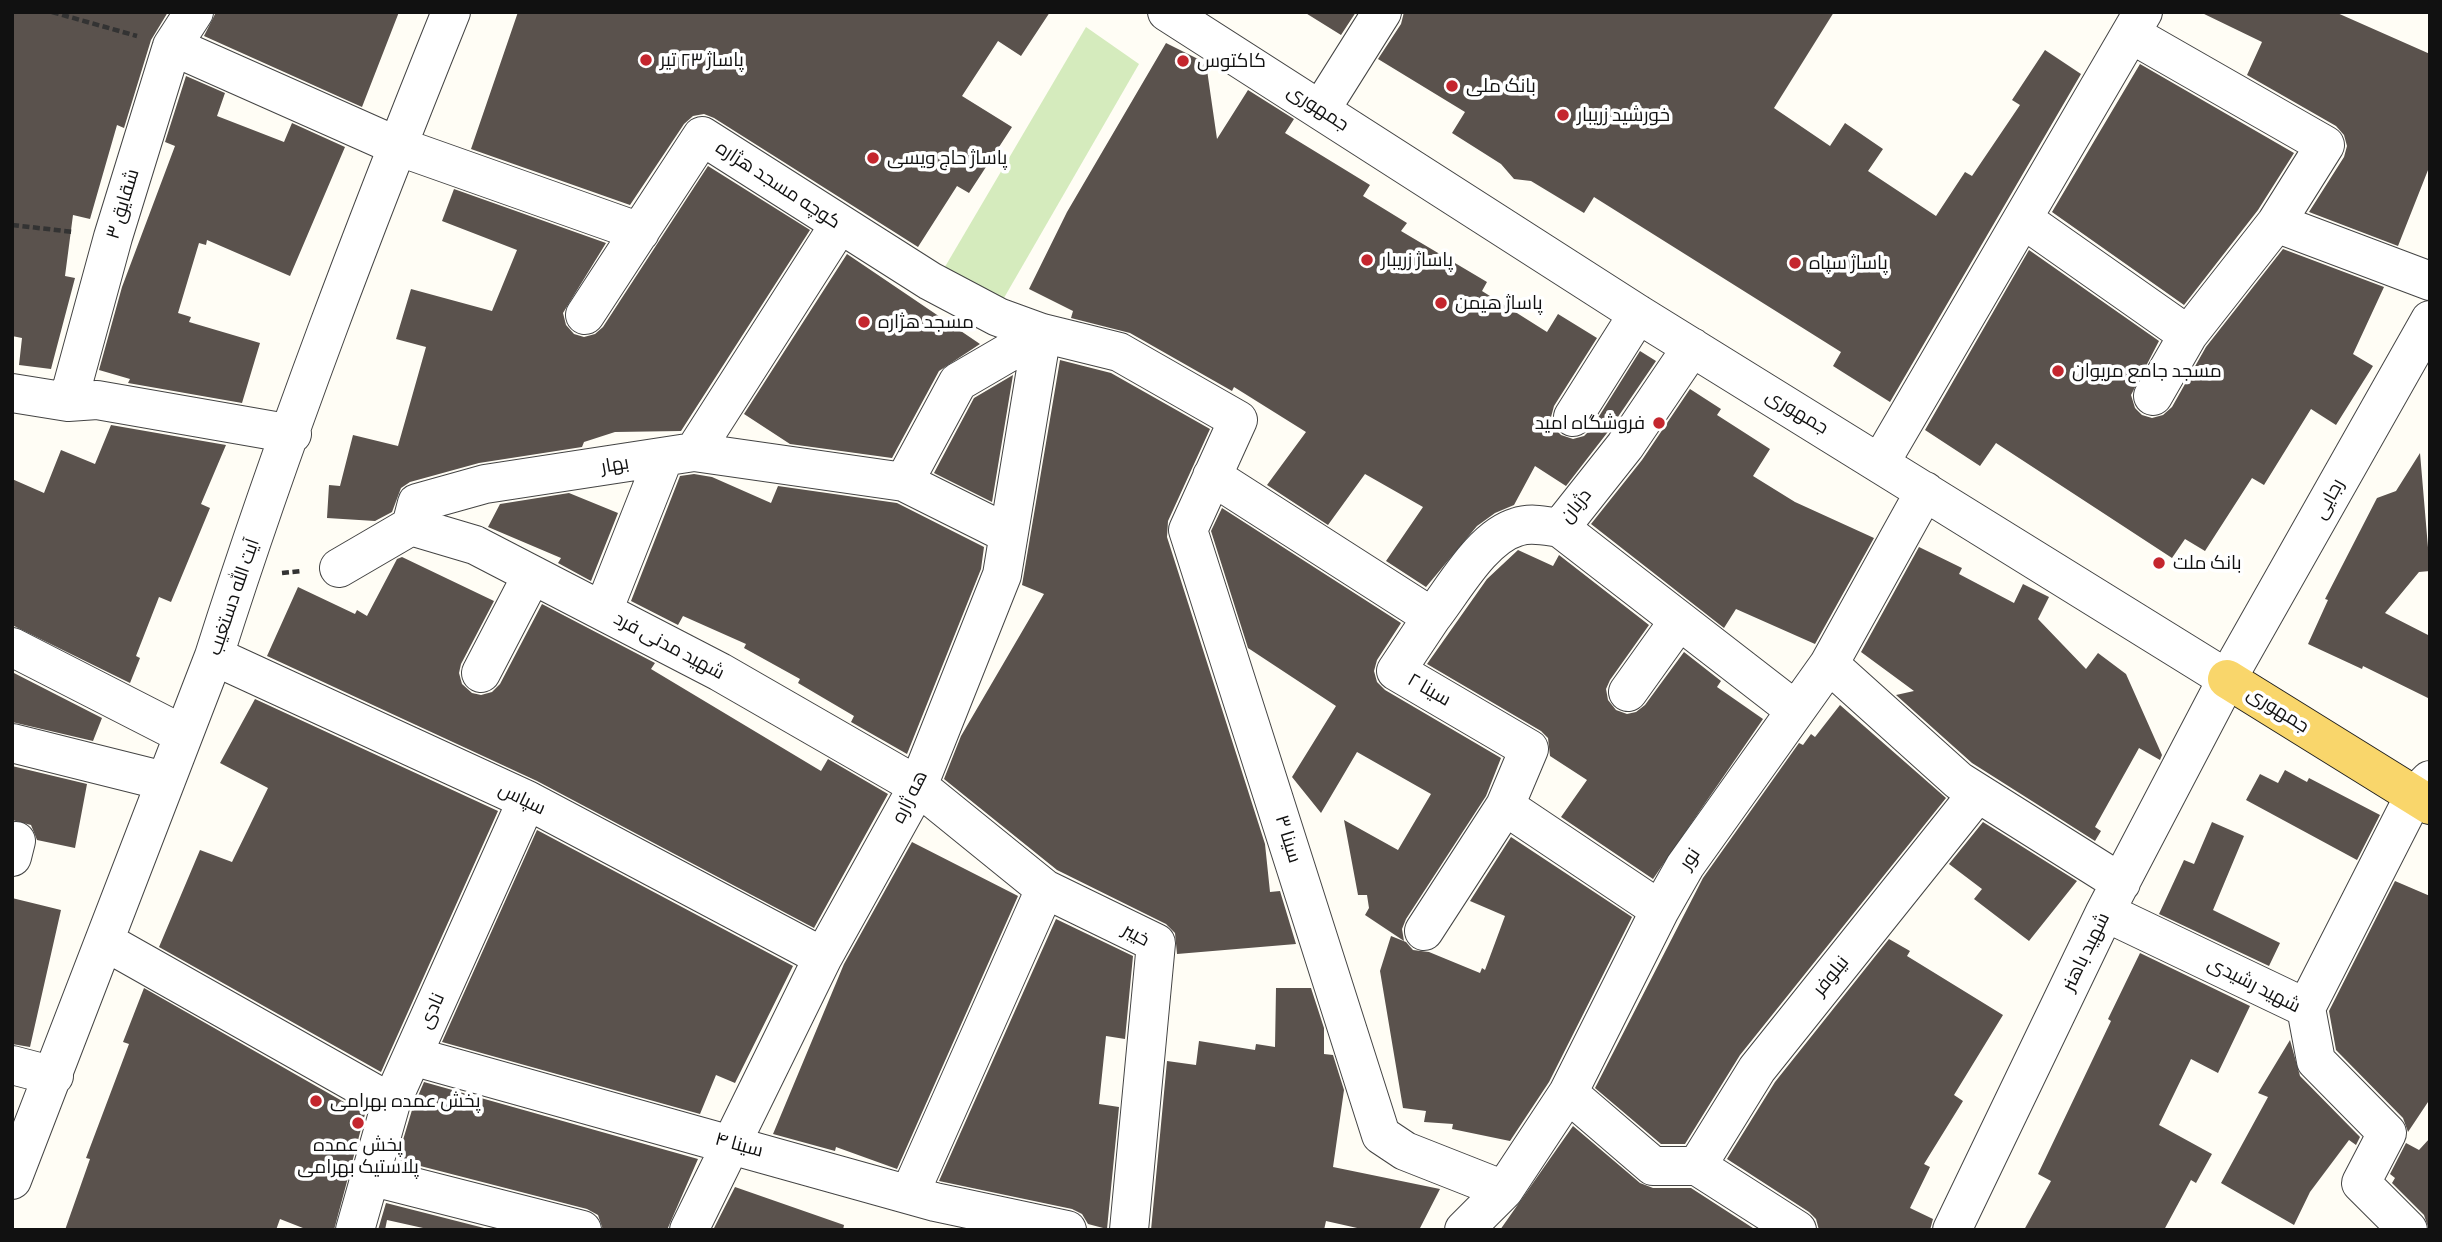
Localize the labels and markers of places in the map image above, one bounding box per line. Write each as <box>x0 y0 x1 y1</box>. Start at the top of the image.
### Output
place label: پاساژ ۲۳ تیر <box>660 49 744 71</box>
place label: کاکتوس <box>1197 50 1266 72</box>
marker: پاساژ ۲۳ تیر <box>638 52 654 68</box>
marker: کاکتوس <box>1175 53 1191 69</box>
place label: بانک ملی <box>1466 75 1536 97</box>
marker: بانک ملی <box>1444 78 1460 94</box>
place label: خورشید زریبار <box>1577 104 1670 126</box>
marker: خورشید زریبار <box>1555 107 1571 123</box>
place label: پاساژ حاج ویسی <box>887 147 1007 169</box>
marker: پاساژ حاج ویسی <box>865 150 881 166</box>
place label: پاساژ زریبار <box>1381 249 1453 271</box>
marker: پاساژ زریبار <box>1359 252 1375 268</box>
place label: پاساژ سپاه <box>1809 252 1888 274</box>
marker: پاساژ سپاه <box>1787 255 1803 271</box>
place label: پاساژ هیمن <box>1455 292 1543 314</box>
marker: پاساژ هیمن <box>1433 295 1449 311</box>
place label: مسجد هژاره <box>878 311 974 333</box>
marker: مسجد هژاره <box>856 314 872 330</box>
place label: مسجد جامع مریوان <box>2072 360 2222 382</box>
marker: مسجد جامع مریوان <box>2050 363 2066 379</box>
place label: فروشگاه امید <box>1535 412 1645 434</box>
marker: فروشگاه امید <box>1651 415 1667 431</box>
place label: بانک ملت <box>2173 552 2242 574</box>
marker: بانک ملت <box>2151 555 2167 571</box>
place label: پخش عمده بهرامی <box>330 1090 481 1112</box>
marker: پخش عمده بهرامی <box>308 1093 324 1109</box>
marker: پخش عمده پلاستیک بهرامی <box>350 1115 366 1131</box>
place label: پخش عمده پلاستیک بهرامی <box>297 1134 419 1178</box>

